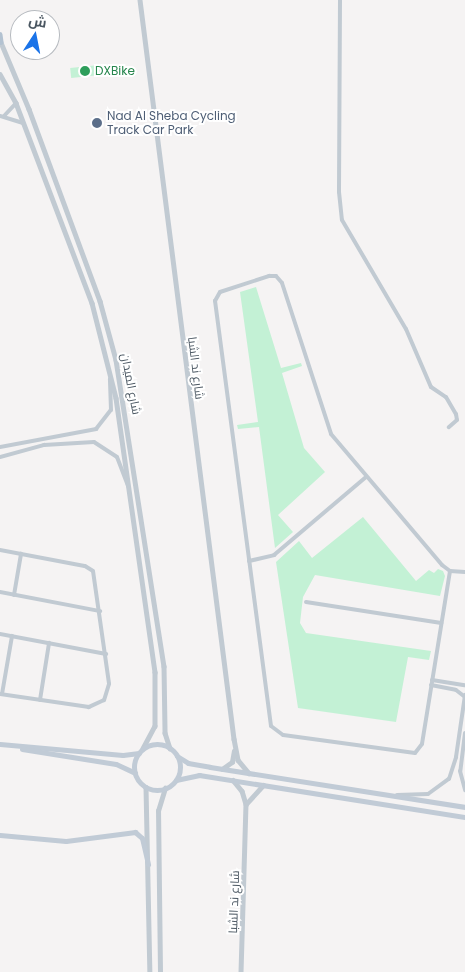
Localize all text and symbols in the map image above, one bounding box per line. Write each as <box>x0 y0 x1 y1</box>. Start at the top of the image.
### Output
north arrow <box>10 10 60 60</box>
text: ش <box>27 10 48 33</box>
place label: DXBike <box>95 64 135 78</box>
marker: DXBike <box>79 65 91 77</box>
place label: Nad Al Sheba Cycling Track Car Park <box>107 109 236 137</box>
marker: Nad Al Sheba Cycling Track Car Park <box>91 117 103 129</box>
street label: شارع ند الشبا <box>185 336 207 400</box>
street label: شارع الميدان <box>118 352 144 416</box>
street label: شارع ند الشبا <box>226 870 242 934</box>

